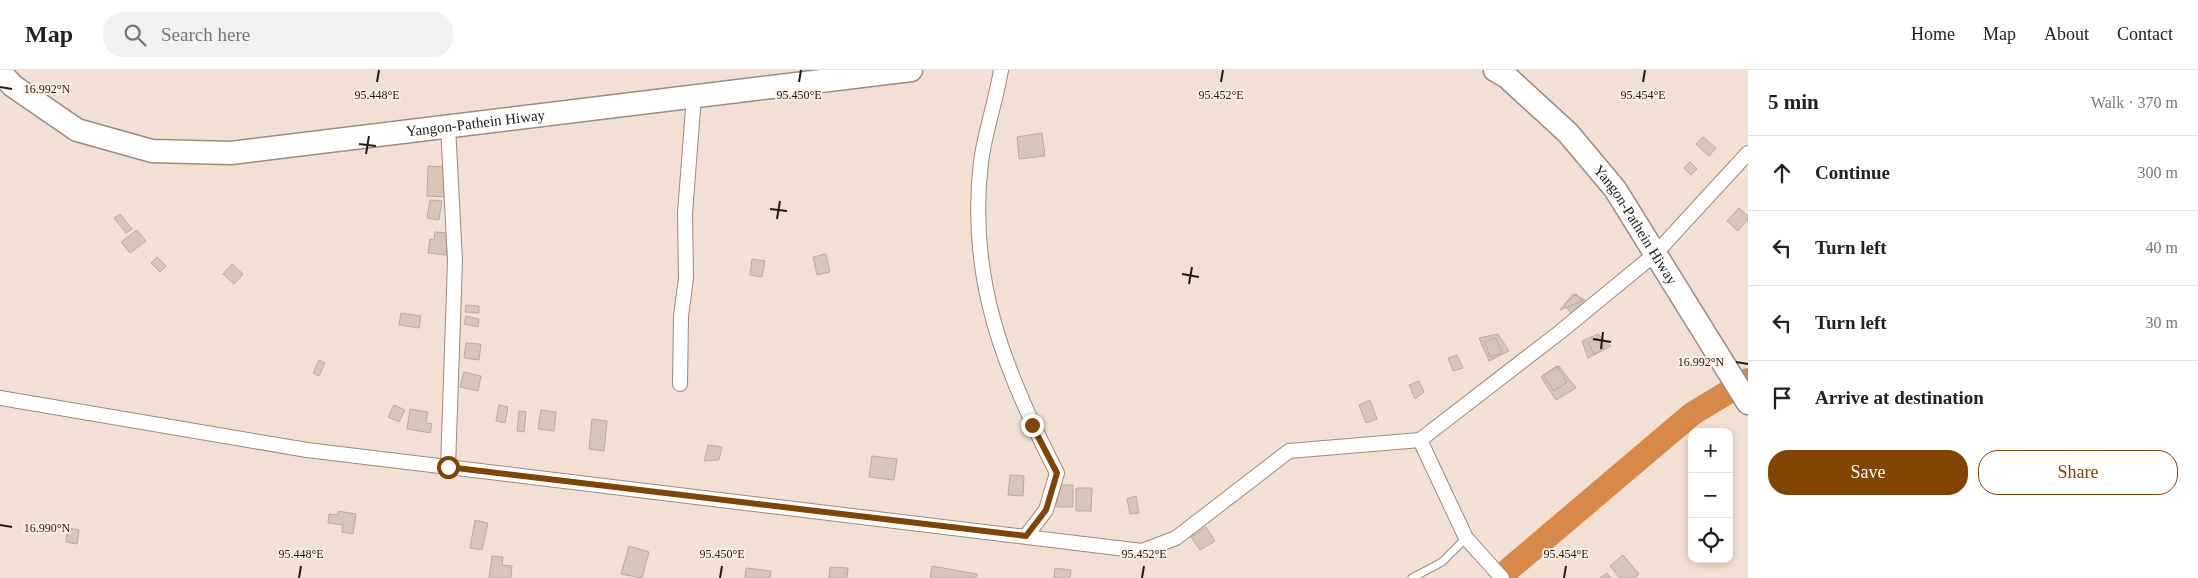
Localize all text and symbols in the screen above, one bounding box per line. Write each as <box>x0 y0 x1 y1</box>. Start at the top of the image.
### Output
search box <box>103 12 453 57</box>
text: Map <box>25 21 73 47</box>
icon: search <box>121 21 149 49</box>
text: Search here <box>161 24 250 45</box>
text: Home <box>1911 24 1955 44</box>
text: Map <box>1983 24 2016 44</box>
text: About <box>2044 24 2089 44</box>
text: Contact <box>2117 24 2173 44</box>
text: 16.992°N <box>24 82 71 96</box>
text: 95.448°E <box>354 88 400 102</box>
text: 95.450°E <box>776 88 822 102</box>
text: 95.452°E <box>1198 88 1244 102</box>
text: 95.454°E <box>1620 88 1666 102</box>
text: 5 min <box>1768 90 1819 114</box>
text: Walk · 370 m <box>2091 94 2178 111</box>
street label: Yangon-Pathein Hiway <box>405 107 546 140</box>
icon: ahead <box>1768 159 1796 187</box>
street label: Yangon-Pathein Hiway <box>1590 162 1681 288</box>
text: Continue <box>1815 162 1890 183</box>
text: 300 m <box>2138 164 2178 181</box>
icon: left <box>1768 234 1796 262</box>
text: Turn left <box>1815 237 1887 258</box>
text: 40 m <box>2146 239 2178 256</box>
icon: left <box>1768 309 1796 337</box>
text: Turn left <box>1815 312 1887 333</box>
text: 30 m <box>2146 314 2178 331</box>
text: 16.992°N <box>1678 355 1725 369</box>
icon: arrive <box>1768 384 1796 412</box>
text: Arrive at destination <box>1815 387 1984 408</box>
route end <box>1021 414 1044 437</box>
map controls <box>1688 428 1733 563</box>
button: + <box>1688 428 1733 473</box>
button: Save <box>1768 450 1968 495</box>
button: Share <box>1978 450 2178 495</box>
route start <box>437 456 460 479</box>
button: − <box>1688 473 1733 518</box>
button: locate <box>1688 518 1733 563</box>
text: 16.990°N <box>24 521 71 535</box>
text: 95.448°E <box>278 547 324 561</box>
text: 95.450°E <box>699 547 745 561</box>
text: 95.452°E <box>1121 547 1167 561</box>
text: 95.454°E <box>1543 547 1589 561</box>

